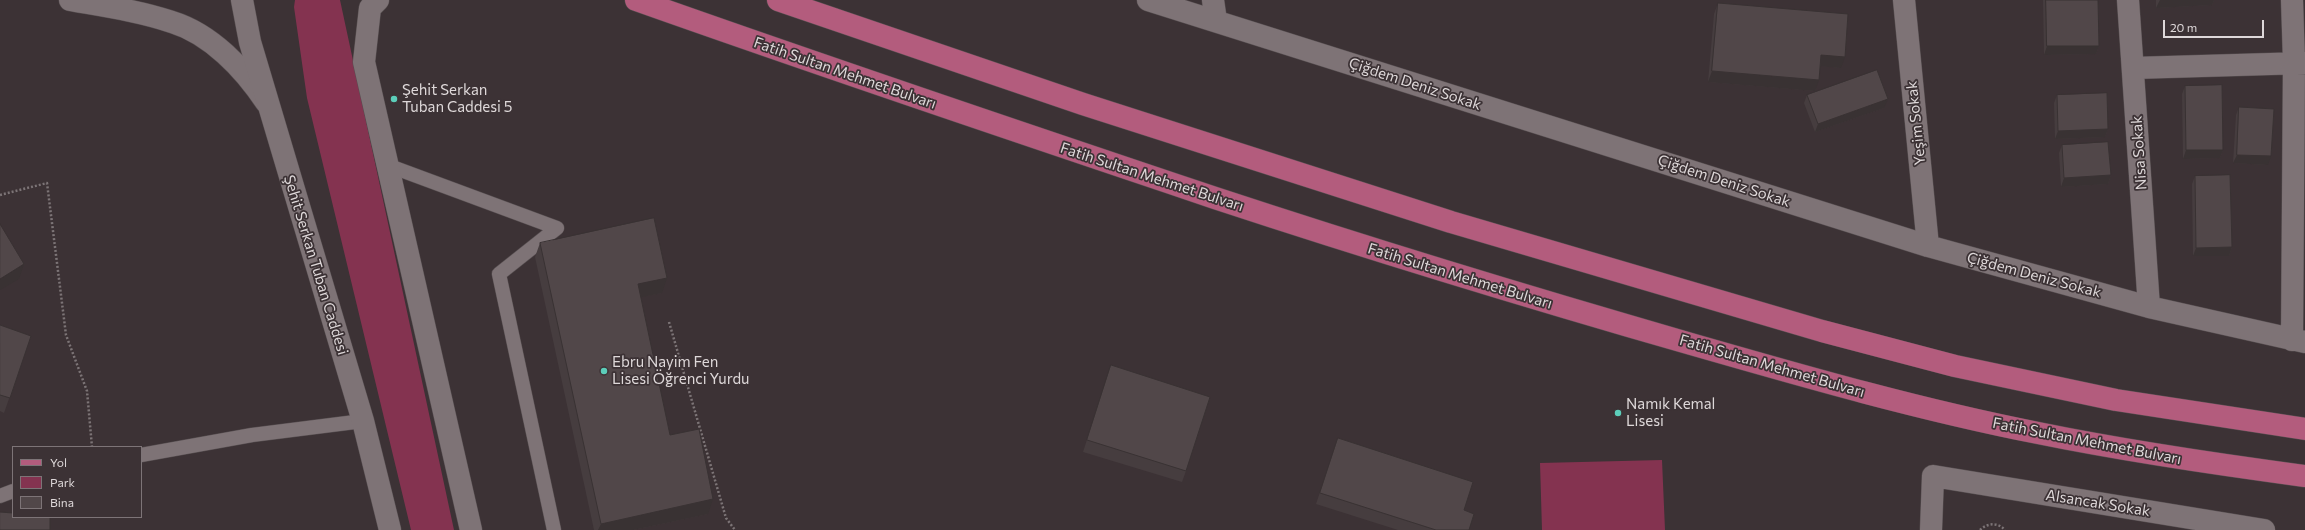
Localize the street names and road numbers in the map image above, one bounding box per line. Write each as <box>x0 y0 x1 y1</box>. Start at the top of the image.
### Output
street label: Fatih Sultan Mehmet Bulvarı <box>751 33 939 113</box>
street label: Çiğdem Deniz Sokak <box>1346 54 1484 114</box>
street label: Yeşim Sokak <box>1903 80 1929 166</box>
street label: Nisa Sokak <box>2127 115 2151 191</box>
street label: Fatih Sultan Mehmet Bulvarı <box>1058 139 1246 215</box>
street label: Çiğdem Deniz Sokak <box>1655 151 1793 211</box>
street label: Şehit Serkan Tuban Caddesi <box>280 173 352 357</box>
street label: Fatih Sultan Mehmet Bulvarı <box>1366 239 1554 313</box>
street label: Çiğdem Deniz Sokak <box>1965 248 2103 302</box>
street label: Fatih Sultan Mehmet Bulvarı <box>1677 331 1867 401</box>
street label: Fatih Sultan Mehmet Bulvarı <box>1991 414 2183 468</box>
street label: Alsancak Sokak <box>2044 486 2152 520</box>

